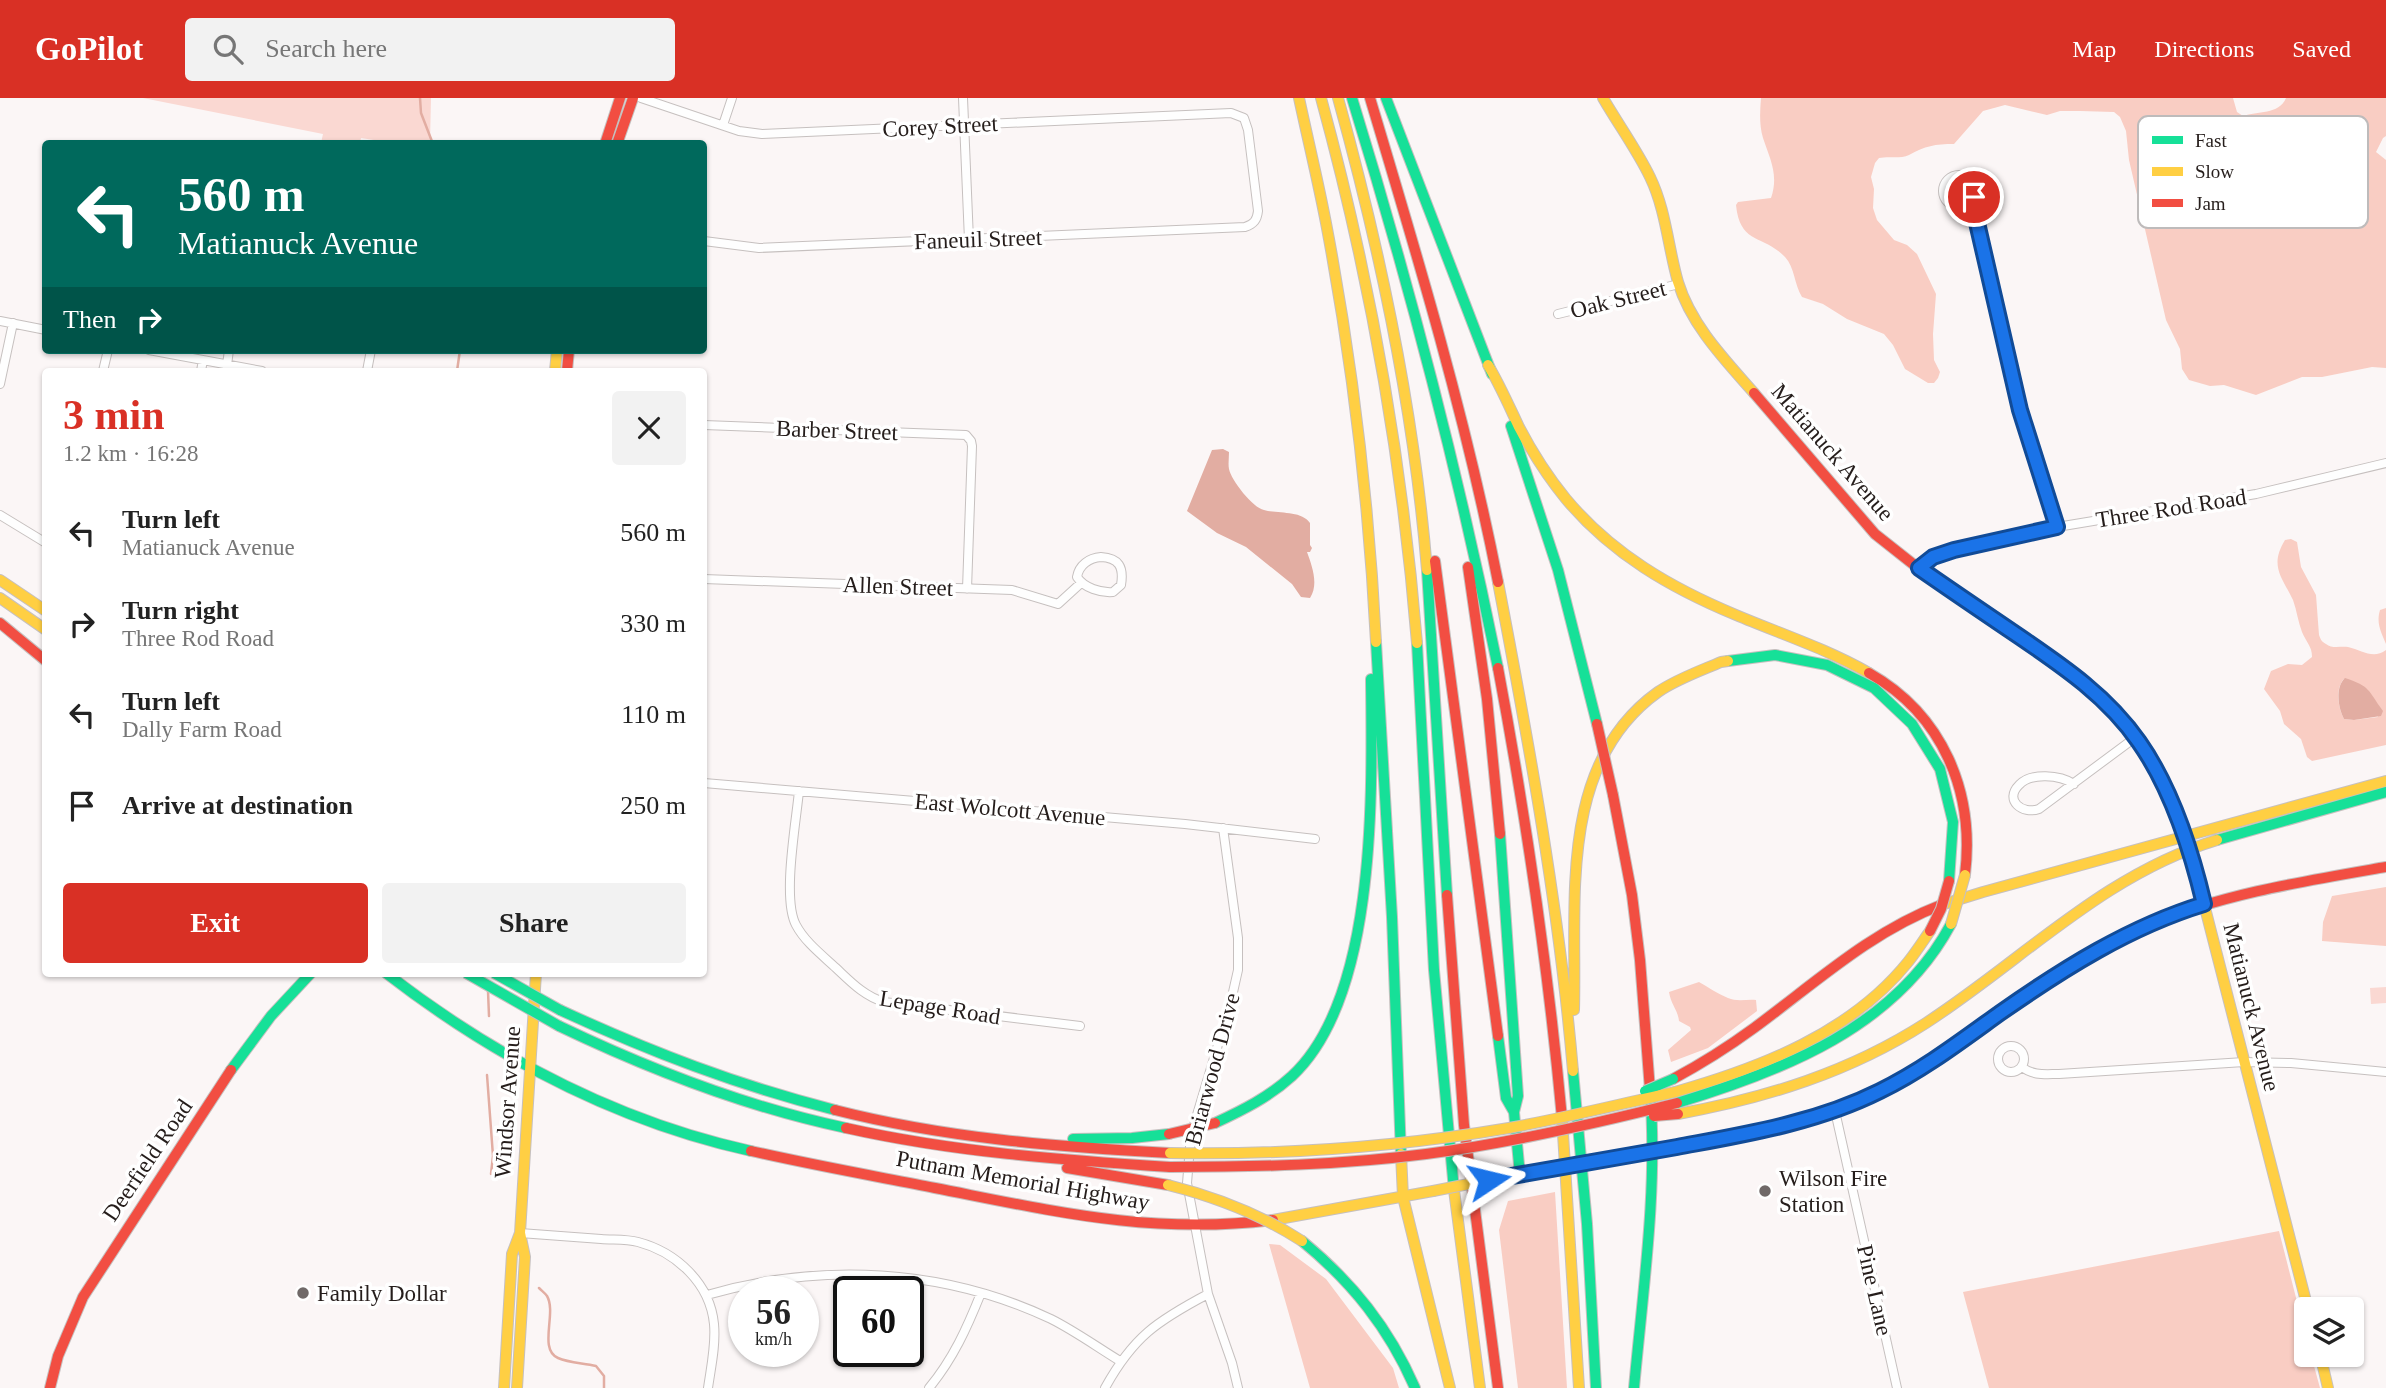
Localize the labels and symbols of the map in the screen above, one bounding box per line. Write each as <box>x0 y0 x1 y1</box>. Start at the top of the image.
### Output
street label: Corey Street <box>882 111 999 142</box>
legend <box>2138 116 2368 228</box>
text: Fast <box>2195 130 2227 151</box>
text: Slow <box>2195 161 2234 182</box>
pin <box>1944 167 2004 227</box>
text: Jam <box>2195 193 2226 214</box>
street label: Faneuil Street <box>913 225 1043 254</box>
street label: Oak Street <box>1568 275 1669 323</box>
street label: Matianuck Avenue <box>1767 379 1899 526</box>
street label: Barber Street <box>776 416 899 445</box>
street label: Three Rod Road <box>2094 484 2249 533</box>
street label: Allen Street <box>842 572 954 601</box>
street label: East Wolcott Avenue <box>913 789 1106 830</box>
street label: Matianuck Avenue <box>2218 920 2285 1094</box>
street label: Lepage Road <box>878 986 1003 1029</box>
street label: Briarwood Drive <box>1180 990 1245 1148</box>
street label: Windsor Avenue <box>490 1025 525 1179</box>
street label: Deerfield Road <box>98 1094 198 1226</box>
position arrow <box>1452 1143 1526 1217</box>
street label: Putnam Memorial Highway <box>894 1146 1152 1215</box>
place label: Wilson Fire Station <box>1779 1166 1887 1217</box>
marker: Wilson Fire Station <box>1757 1183 1773 1199</box>
street label: Pine Lane <box>1852 1242 1897 1338</box>
speed limit sign: 60 <box>833 1276 924 1367</box>
place label: Family Dollar <box>317 1281 447 1306</box>
marker: Family Dollar <box>295 1285 311 1301</box>

